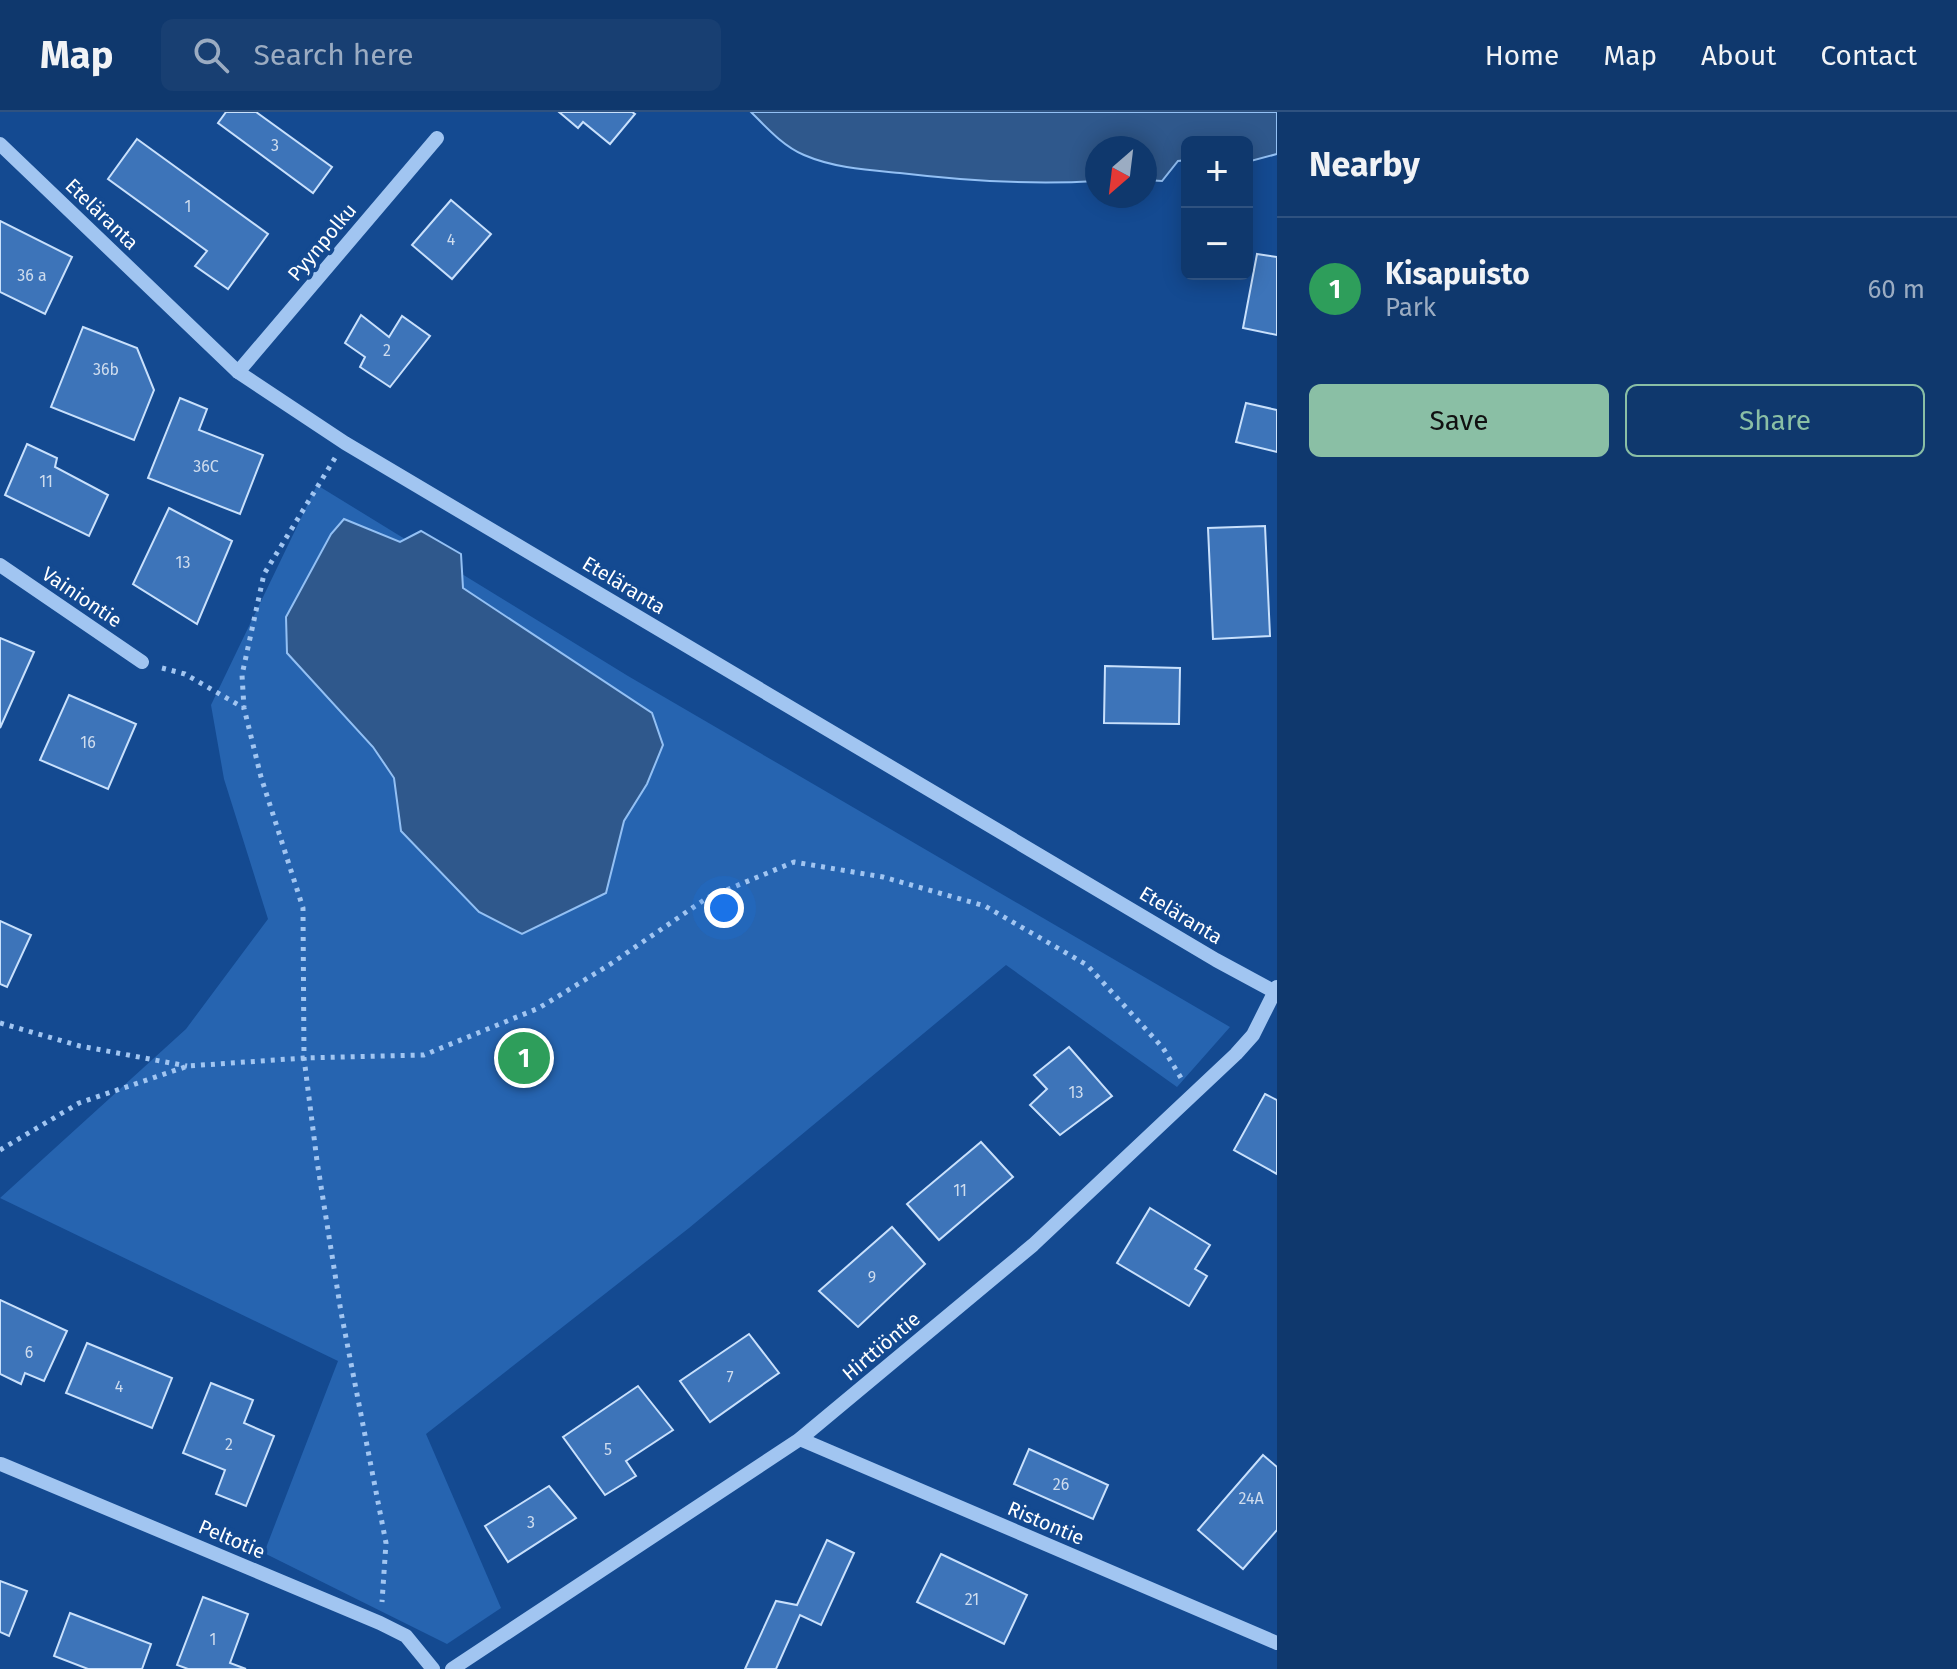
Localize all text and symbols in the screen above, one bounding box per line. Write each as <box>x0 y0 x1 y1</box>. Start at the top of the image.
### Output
search box <box>161 19 721 91</box>
text: Map <box>40 32 113 78</box>
icon: search <box>189 33 233 77</box>
text: Search here <box>253 37 414 73</box>
text: Home <box>1485 39 1559 72</box>
text: Map <box>1603 39 1657 72</box>
text: About <box>1701 39 1776 72</box>
text: Contact <box>1820 39 1917 72</box>
house number: 3 <box>271 136 279 155</box>
north arrow <box>1085 136 1157 208</box>
map controls <box>1181 136 1253 280</box>
button: + <box>1181 136 1253 208</box>
text: Nearby <box>1309 144 1420 185</box>
street label: Eteläranta <box>60 173 144 255</box>
house number: 1 <box>185 197 191 216</box>
street label: Pyynpolku <box>283 198 361 286</box>
button: − <box>1181 208 1253 280</box>
house number: 4 <box>447 230 456 249</box>
text: Kisapuisto <box>1385 256 1530 292</box>
house number: 36 a <box>17 266 47 285</box>
text: 1 <box>1329 274 1341 305</box>
text: 60 m <box>1867 274 1925 305</box>
text: Park <box>1385 292 1436 323</box>
house number: 2 <box>383 341 391 360</box>
house number: 36b <box>93 360 119 379</box>
button: Save <box>1309 384 1609 457</box>
button: Share <box>1625 384 1925 457</box>
house number: 36C <box>193 457 219 476</box>
house number: 11 <box>39 472 53 491</box>
street label: Eteläranta <box>578 551 670 619</box>
house number: 13 <box>176 553 190 572</box>
street label: Vainiontie <box>37 562 127 632</box>
house number: 16 <box>80 733 96 752</box>
street label: Eteläranta <box>1135 881 1227 949</box>
your location <box>704 888 744 928</box>
pin: 1 <box>498 1028 550 1088</box>
house number: 13 <box>1069 1083 1083 1102</box>
house number: 11 <box>953 1181 967 1200</box>
house number: 9 <box>868 1268 876 1287</box>
street label: Hirttiöntie <box>837 1307 925 1385</box>
house number: 6 <box>25 1343 33 1362</box>
house number: 7 <box>726 1368 734 1387</box>
house number: 4 <box>115 1377 124 1396</box>
house number: 2 <box>225 1435 233 1454</box>
house number: 5 <box>604 1440 612 1459</box>
house number: 26 <box>1053 1475 1069 1494</box>
house number: 24A <box>1238 1489 1264 1508</box>
street label: Ristontie <box>1004 1496 1088 1550</box>
house number: 3 <box>527 1513 535 1532</box>
street label: Peltotie <box>195 1514 269 1564</box>
house number: 21 <box>965 1590 979 1609</box>
house number: 1 <box>210 1630 216 1649</box>

